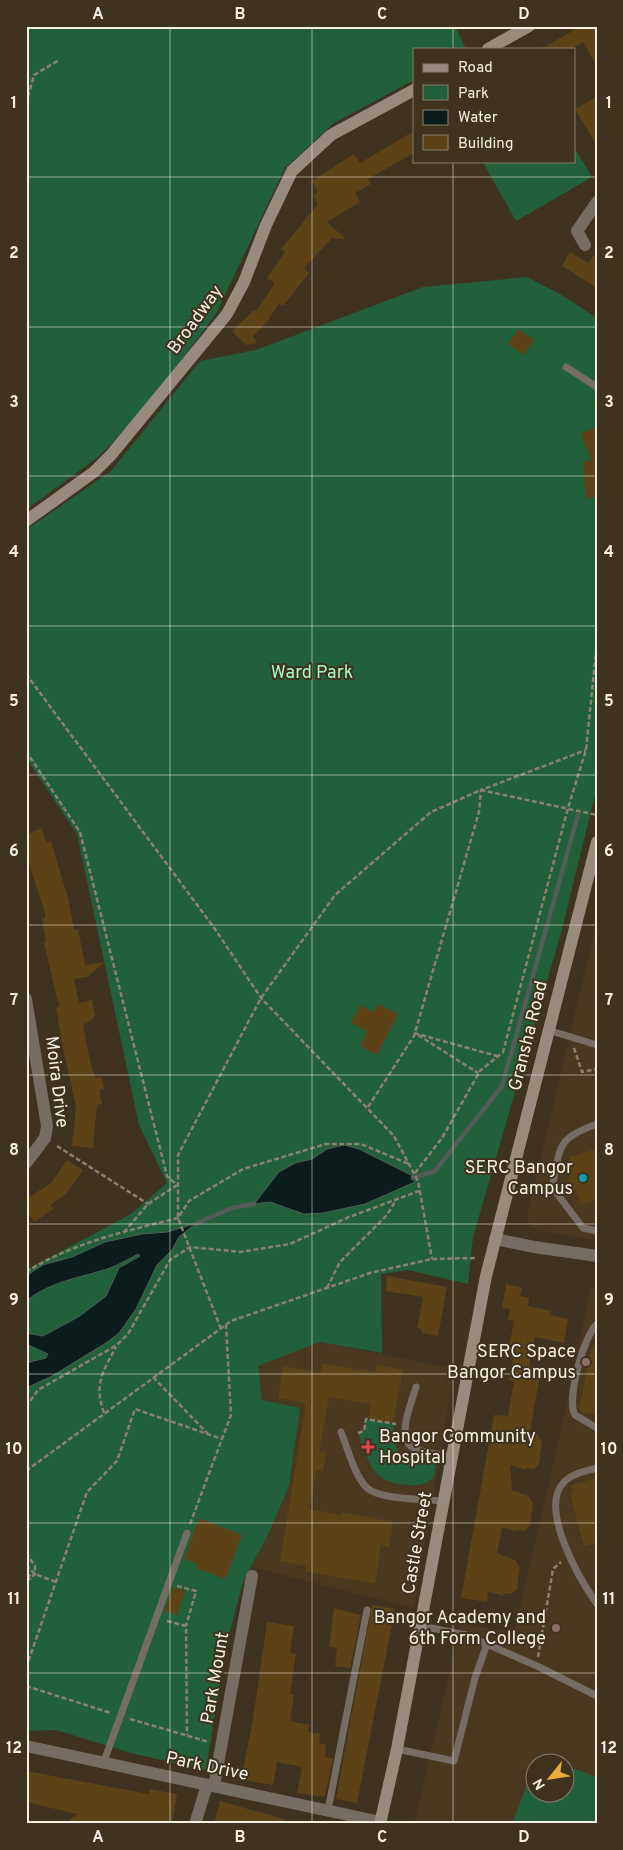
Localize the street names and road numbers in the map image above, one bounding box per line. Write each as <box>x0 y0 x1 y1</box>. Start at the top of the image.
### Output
street label: Broadway <box>163 281 229 359</box>
street label: Gransha Road <box>504 978 554 1094</box>
street label: Moira Drive <box>39 1035 73 1129</box>
street label: Castle Street <box>398 1490 438 1596</box>
street label: Park Mount <box>197 1630 235 1726</box>
street label: Park Drive <box>164 1747 250 1787</box>

